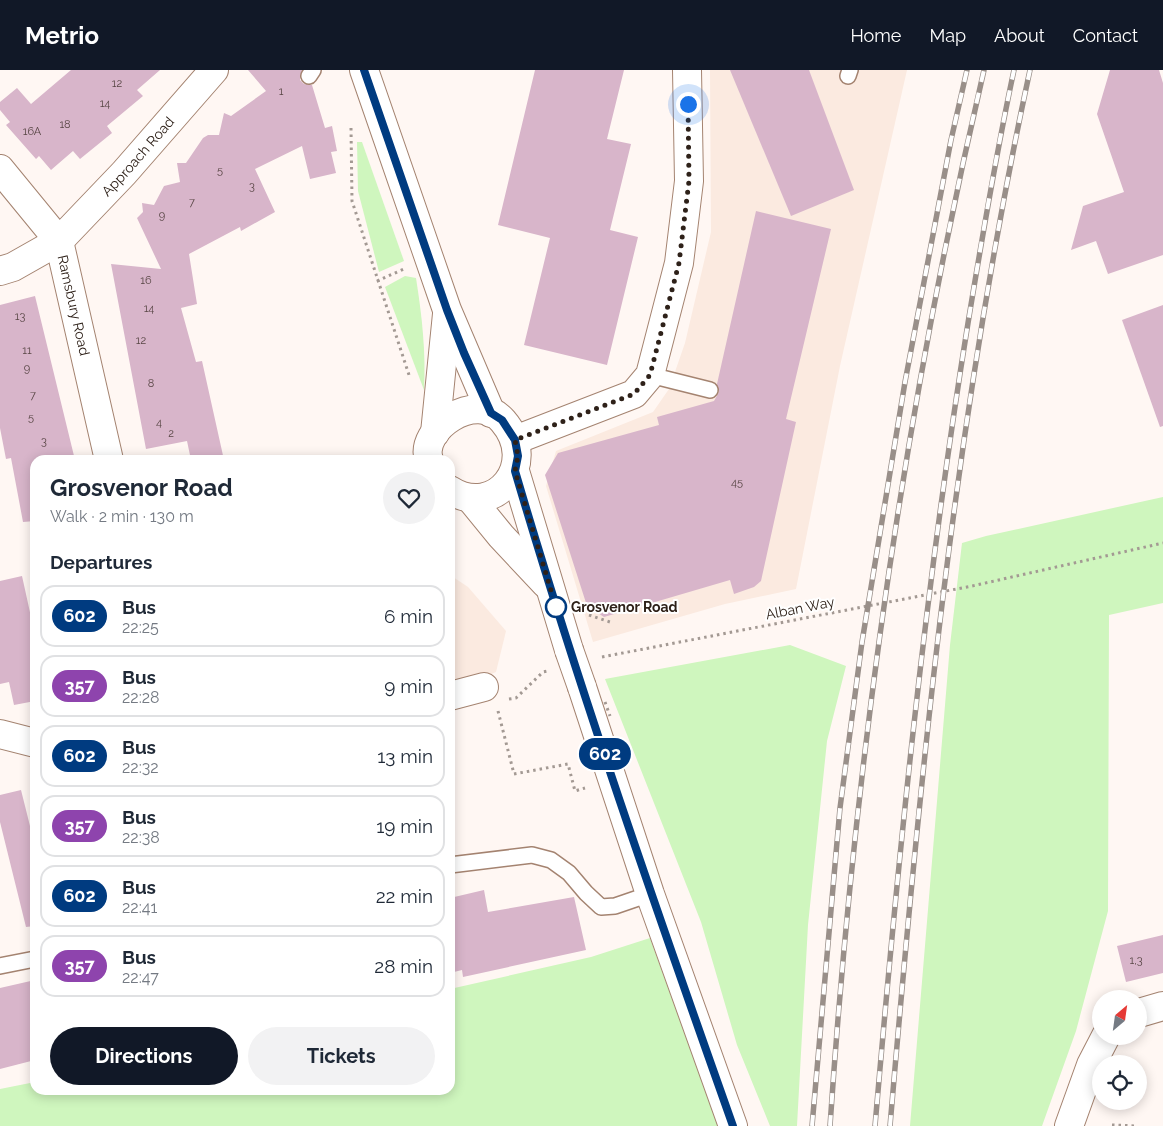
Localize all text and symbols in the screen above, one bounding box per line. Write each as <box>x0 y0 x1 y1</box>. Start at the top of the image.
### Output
text: Metrio <box>25 21 99 50</box>
text: Home <box>850 25 901 46</box>
text: Map <box>929 25 966 46</box>
text: About <box>994 25 1045 46</box>
text: Contact <box>1073 25 1138 46</box>
house number: 12 <box>112 77 122 90</box>
house number: 1 <box>279 85 284 98</box>
your location <box>676 92 701 117</box>
house number: 14 <box>100 97 110 110</box>
street label: Approach Road <box>98 114 177 199</box>
house number: 18 <box>59 118 71 131</box>
house number: 16A <box>23 125 42 138</box>
house number: 5 <box>217 164 223 177</box>
house number: 3 <box>249 180 255 193</box>
house number: 7 <box>189 196 195 209</box>
house number: 9 <box>159 209 165 222</box>
street label: Ramsbury Road <box>54 253 93 357</box>
house number: 16 <box>140 274 152 287</box>
house number: 14 <box>144 302 154 315</box>
house number: 13 <box>15 310 25 323</box>
house number: 12 <box>136 334 146 347</box>
house number: 11 <box>22 344 32 357</box>
house number: 9 <box>24 362 30 375</box>
house number: 8 <box>148 377 154 390</box>
house number: 7 <box>30 389 36 402</box>
house number: 5 <box>28 411 34 424</box>
house number: 4 <box>156 416 162 429</box>
house number: 2 <box>168 427 174 440</box>
house number: 3 <box>41 435 47 448</box>
button: heart <box>383 472 435 524</box>
text: Grosvenor Road <box>50 473 233 502</box>
house number: 45 <box>731 476 743 489</box>
text: Walk · 2 min · 130 m <box>50 507 194 526</box>
text: Departures <box>50 551 152 573</box>
street label: Alban Way <box>764 593 836 623</box>
text: Bus <box>122 596 156 618</box>
marker: Grosvenor Road <box>545 596 567 618</box>
place label: Grosvenor Road <box>571 599 678 615</box>
text: 602 <box>63 605 96 626</box>
text: 6 min <box>384 605 433 627</box>
text: 22:25 <box>122 618 159 637</box>
text: Bus <box>122 666 156 688</box>
text: 357 <box>64 675 95 696</box>
text: 9 min <box>384 675 433 697</box>
text: 22:28 <box>122 688 160 707</box>
text: Bus <box>122 736 156 758</box>
line badge: 602 <box>576 738 634 770</box>
text: 602 <box>589 743 621 764</box>
text: 602 <box>63 745 96 766</box>
text: 13 min <box>377 745 433 767</box>
text: 22:32 <box>122 758 159 777</box>
text: Bus <box>122 806 156 828</box>
text: 357 <box>64 815 95 836</box>
text: 19 min <box>376 815 433 837</box>
text: 22:38 <box>122 828 160 847</box>
text: Bus <box>122 876 156 898</box>
text: 602 <box>63 885 96 906</box>
text: 22 min <box>376 885 433 907</box>
text: 22:41 <box>122 898 157 917</box>
text: Bus <box>122 946 156 968</box>
house number: 1,3 <box>1129 954 1143 967</box>
text: 357 <box>64 955 95 976</box>
text: 28 min <box>374 955 433 977</box>
text: 22:47 <box>122 968 159 987</box>
north arrow <box>1092 990 1148 1045</box>
map controls <box>1092 990 1147 1110</box>
button: Directions <box>50 1027 238 1085</box>
button: Tickets <box>248 1027 435 1085</box>
button: locate <box>1092 1055 1147 1110</box>

